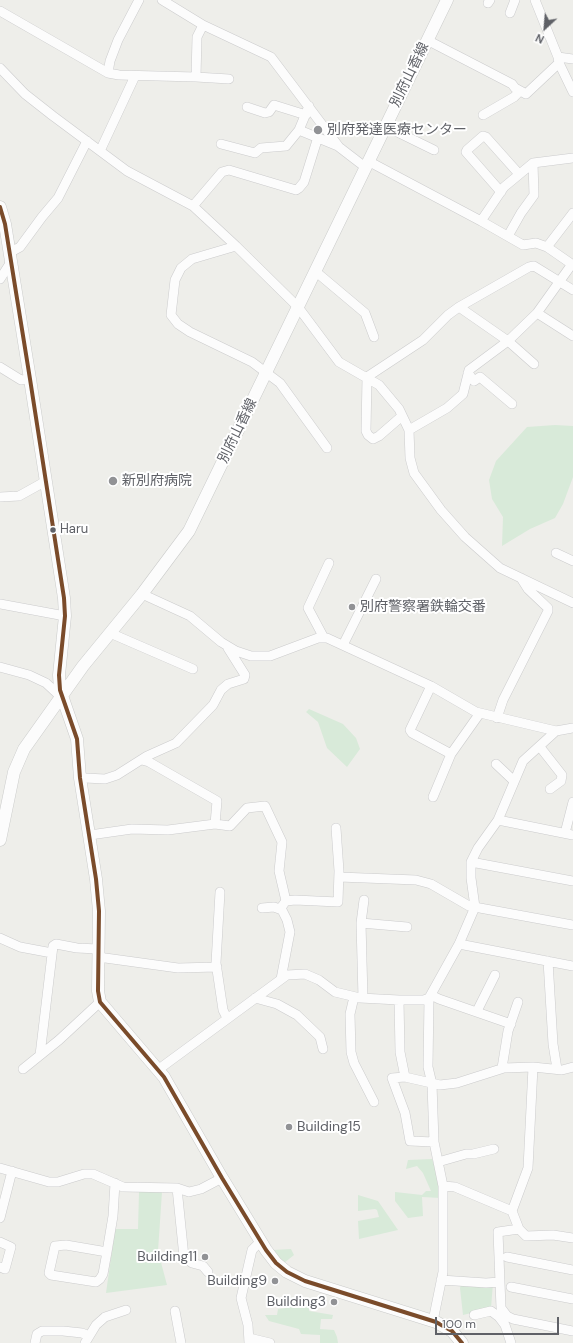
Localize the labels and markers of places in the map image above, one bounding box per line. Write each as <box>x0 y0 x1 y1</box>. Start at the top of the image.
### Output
place label: 別府発達医療センター <box>327 122 467 138</box>
marker: 別府発達医療センター <box>312 124 324 136</box>
place label: 新別府病院 <box>122 473 192 489</box>
marker: 新別府病院 <box>107 475 119 487</box>
place label: Haru <box>60 522 88 538</box>
marker: Haru <box>48 525 58 535</box>
place label: 別府警察署鉄輪交番 <box>360 599 486 615</box>
marker: 別府警察署鉄輪交番 <box>347 602 357 612</box>
place label: Building15 <box>297 1119 361 1135</box>
marker: Building15 <box>284 1122 294 1132</box>
place label: Building11 <box>137 1249 197 1265</box>
marker: Building11 <box>200 1252 210 1262</box>
place label: Building9 <box>207 1273 267 1289</box>
marker: Building9 <box>270 1276 280 1286</box>
place label: Building3 <box>267 1294 326 1310</box>
marker: Building3 <box>329 1297 339 1307</box>

